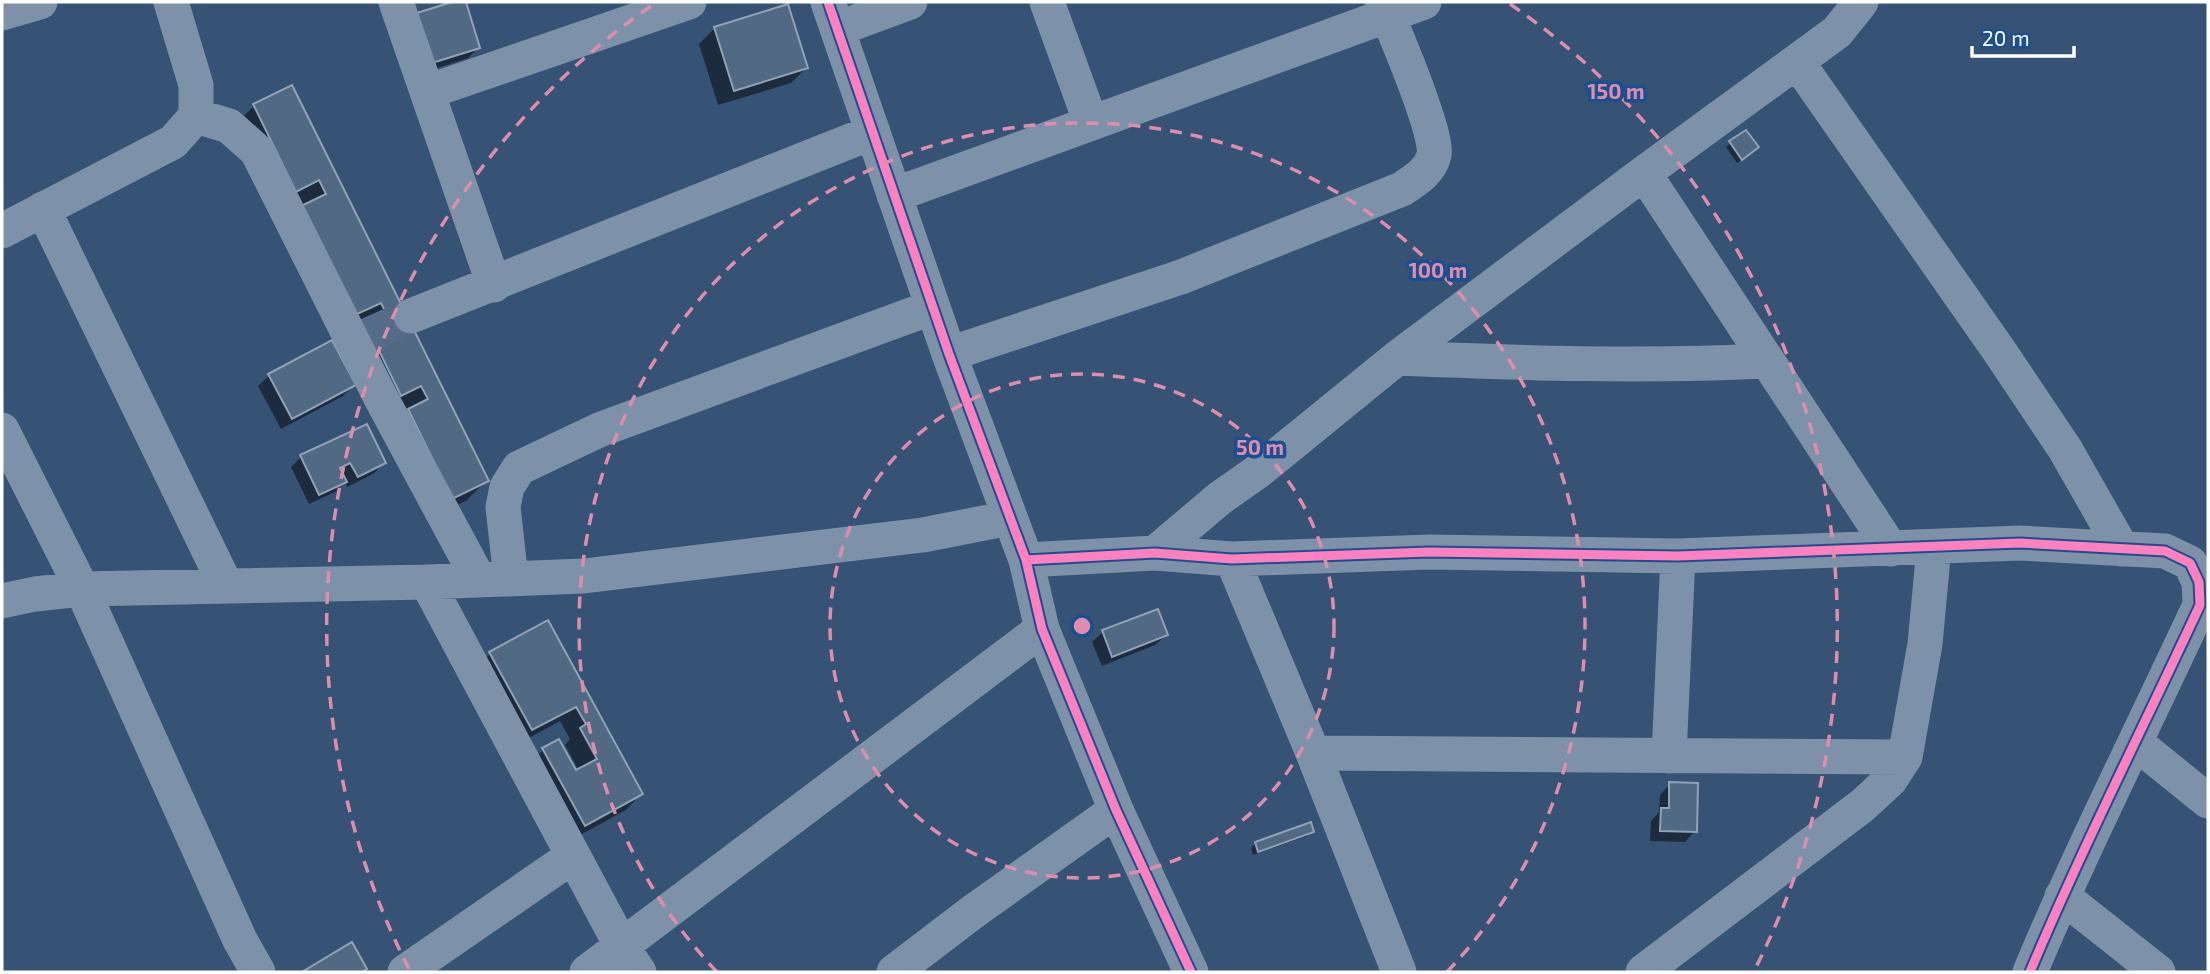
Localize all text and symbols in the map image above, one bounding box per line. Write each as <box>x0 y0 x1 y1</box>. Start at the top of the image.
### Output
scale bar <box>1972 14 2074 58</box>
text: 20 m <box>1982 25 2030 50</box>
text: 150 m <box>1588 78 1644 103</box>
text: 100 m <box>1409 257 1467 282</box>
text: 50 m <box>1236 434 1284 459</box>
centre of rings <box>1070 614 1094 638</box>

